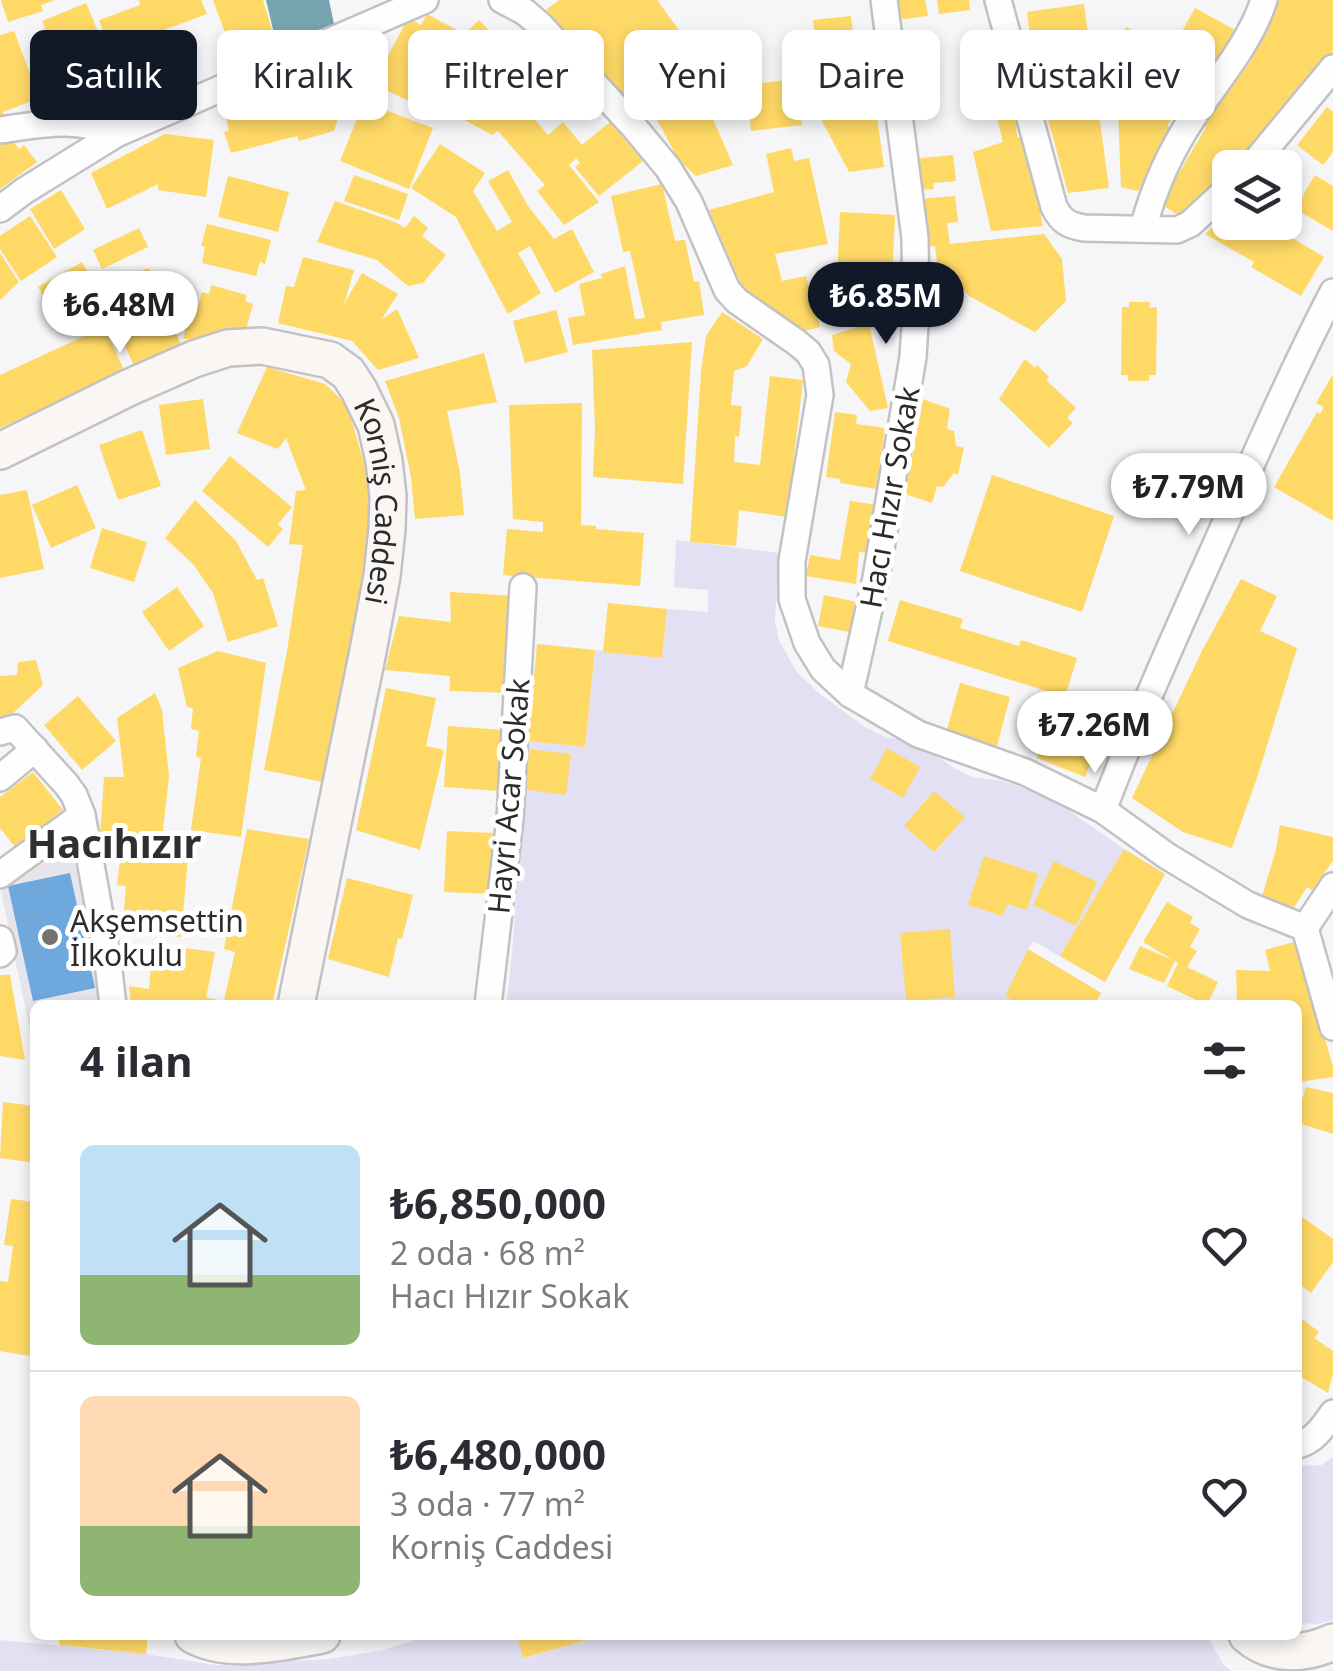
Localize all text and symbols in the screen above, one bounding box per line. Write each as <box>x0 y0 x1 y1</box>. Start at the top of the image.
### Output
chip: Satılık <box>30 30 197 120</box>
chip: Kiralık <box>217 30 388 120</box>
chip: Filtreler <box>408 30 604 120</box>
chip: Yeni <box>624 30 762 120</box>
chip: Daire <box>782 30 940 120</box>
chip: Müstakil ev <box>960 30 1215 120</box>
map controls <box>1212 150 1302 240</box>
button: layers <box>1212 150 1302 240</box>
pin: ₺6.85M <box>805 262 967 347</box>
pin: ₺6.48M <box>39 271 201 356</box>
text: ₺6.85M <box>830 273 942 316</box>
text: ₺6.48M <box>64 282 176 325</box>
street label: Hacı Hızır Sokak <box>849 383 929 611</box>
street label: Korniş Caddesi <box>345 391 409 608</box>
pin: ₺7.79M <box>1108 453 1270 538</box>
text: ₺7.79M <box>1133 464 1245 507</box>
street label: Hayri Acar Sokak <box>477 676 539 916</box>
pin: ₺7.26M <box>1014 691 1176 776</box>
text: ₺7.26M <box>1039 702 1151 745</box>
district label: Hacıhızır <box>27 815 201 870</box>
place label: Akşemsettin İlkokulu <box>70 900 244 975</box>
marker: Akşemsettin İlkokulu <box>39 926 61 948</box>
text: 4 ilan <box>80 1032 192 1089</box>
icon: filters <box>1197 1033 1252 1088</box>
text: ₺6,850,000 <box>390 1174 606 1231</box>
icon: home <box>160 1185 280 1305</box>
icon: heart <box>1197 1218 1252 1273</box>
text: 2 oda · 68 m² <box>390 1231 585 1274</box>
text: Hacı Hızır Sokak <box>390 1274 629 1317</box>
text: ₺6,480,000 <box>390 1425 606 1482</box>
icon: home <box>160 1436 280 1556</box>
icon: heart <box>1197 1469 1252 1524</box>
text: 3 oda · 77 m² <box>390 1482 585 1525</box>
text: Korniş Caddesi <box>390 1525 613 1568</box>

